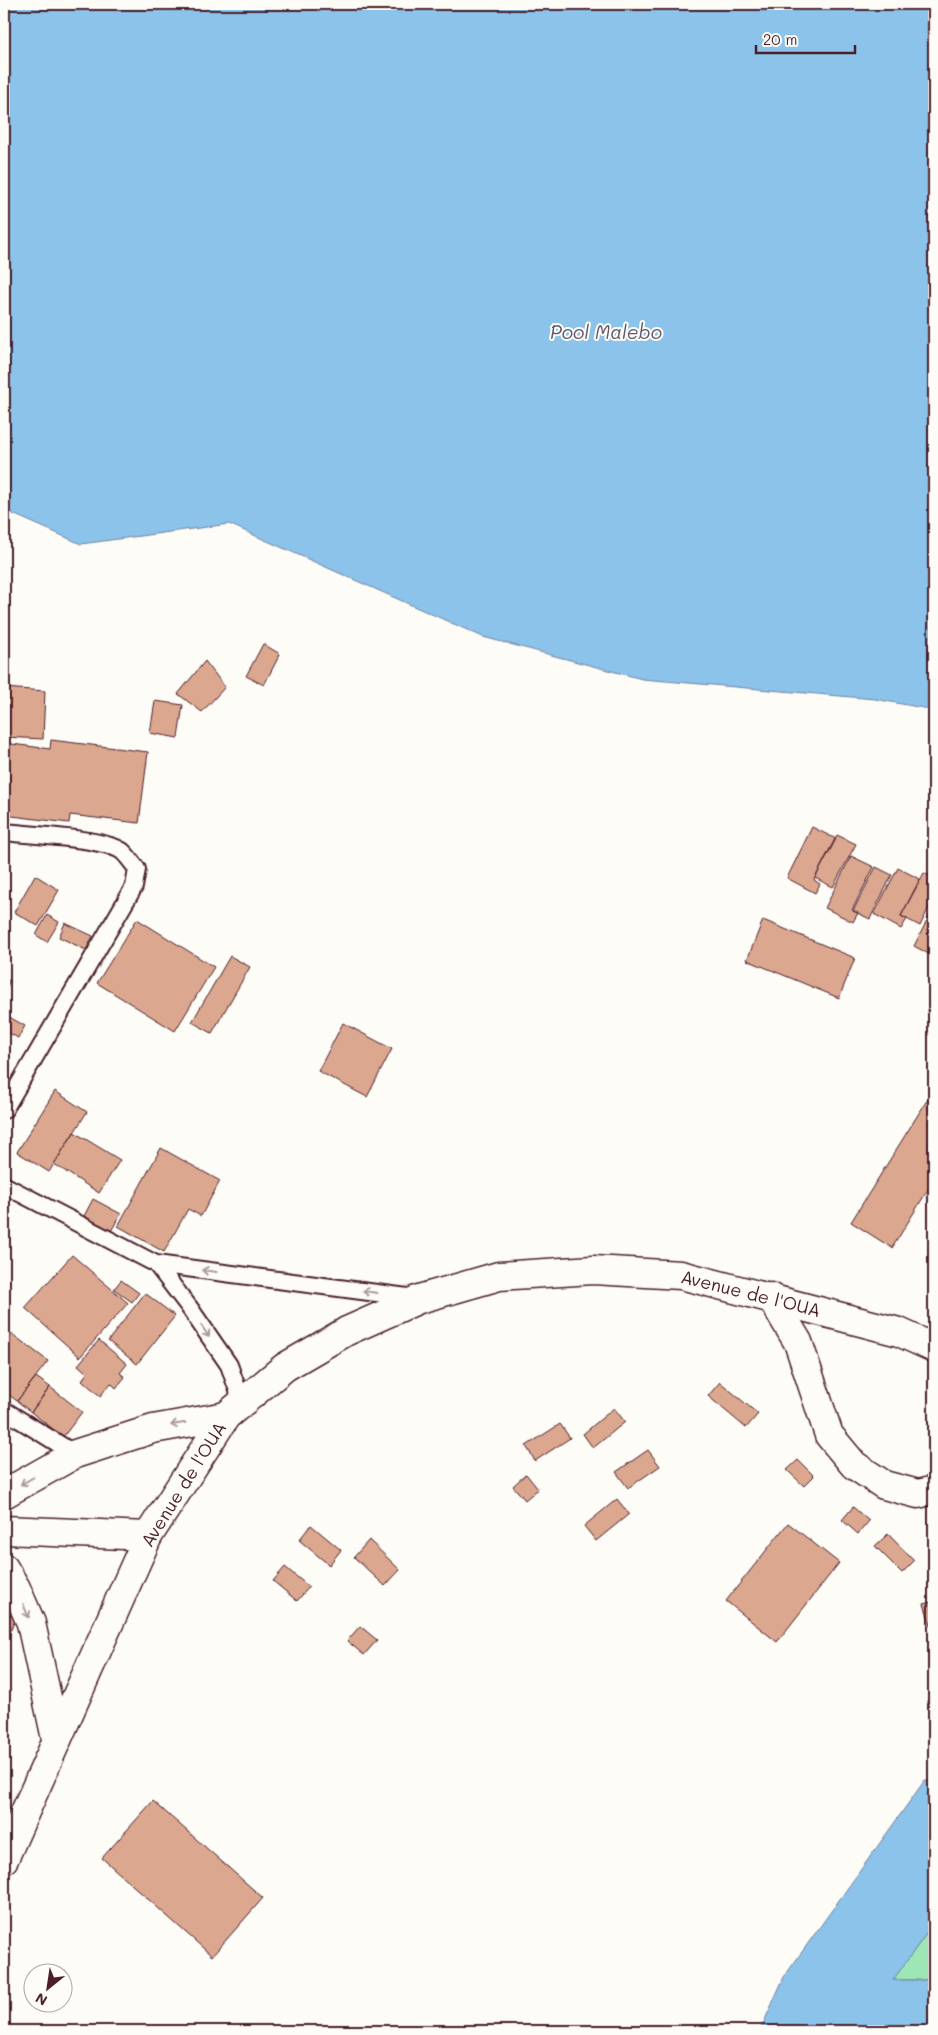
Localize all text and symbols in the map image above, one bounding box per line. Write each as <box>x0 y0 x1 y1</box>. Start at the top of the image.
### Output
scale bar <box>756 22 854 54</box>
text: 20 m <box>763 29 797 49</box>
water label: Pool Malebo <box>550 319 662 344</box>
street label: Avenue de l'OUA <box>678 1264 824 1322</box>
one-way arrow <box>202 1266 218 1276</box>
one-way arrow <box>363 1287 379 1297</box>
one-way arrow <box>200 1324 211 1338</box>
street label: Avenue de l'OUA <box>135 1417 231 1551</box>
one-way arrow <box>170 1420 186 1430</box>
one-way arrow <box>19 1476 34 1486</box>
one-way arrow <box>21 1603 31 1618</box>
north arrow <box>22 1962 72 2012</box>
text: N <box>32 1989 51 2011</box>

